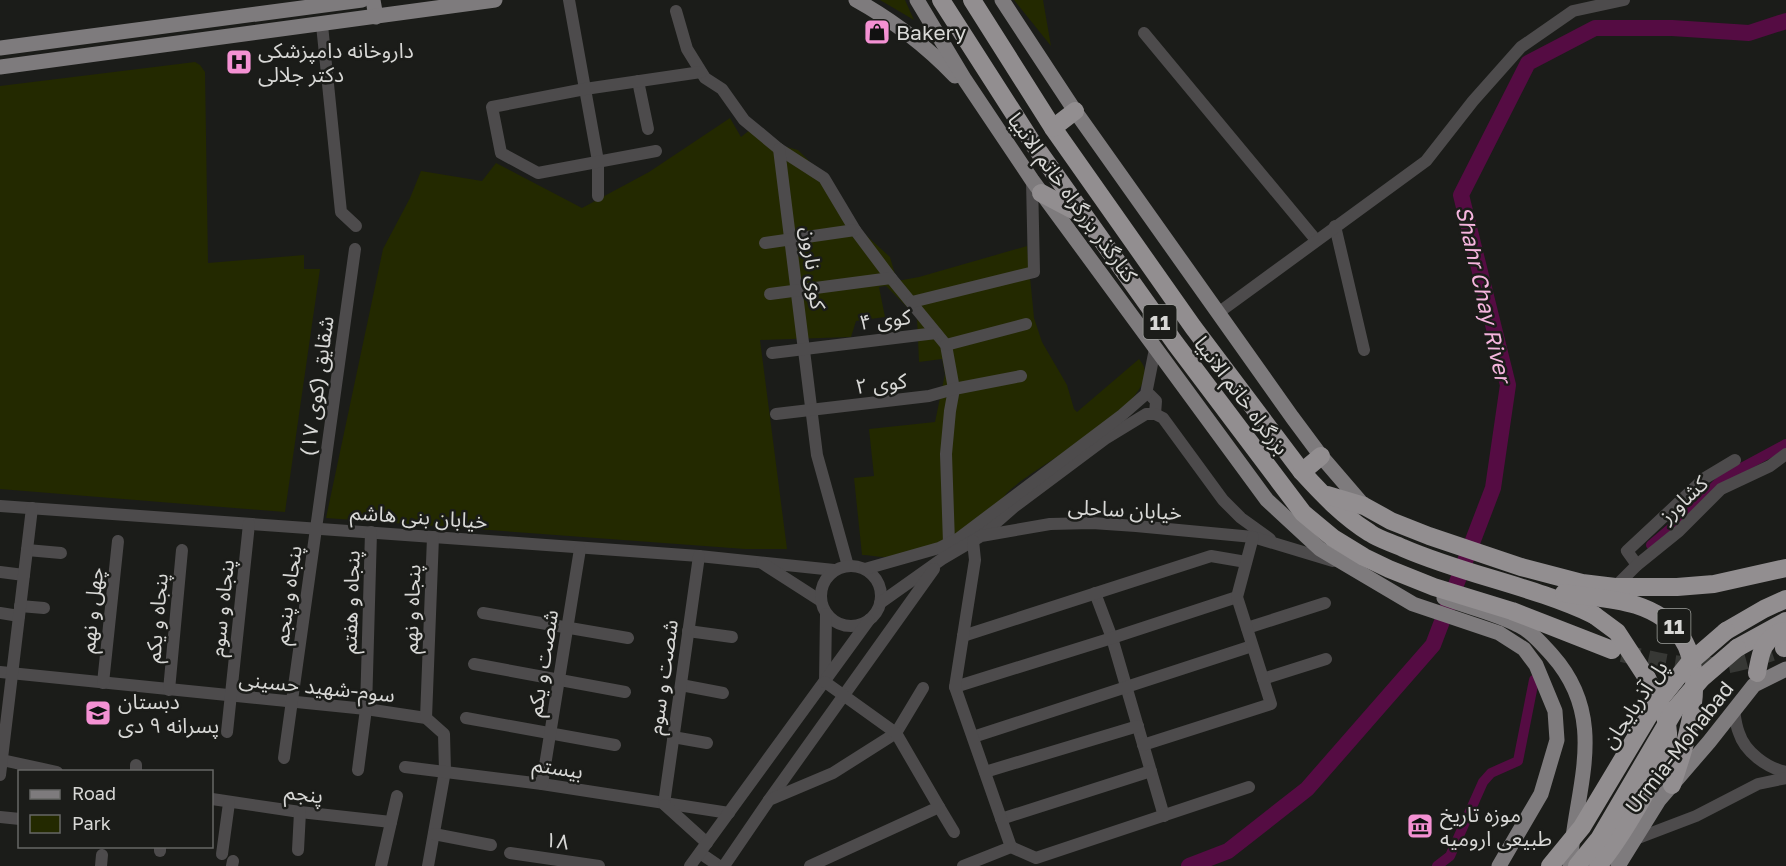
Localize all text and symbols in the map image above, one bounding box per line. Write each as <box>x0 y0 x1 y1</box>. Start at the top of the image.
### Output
shop icon: Bakery <box>862 17 892 47</box>
place label: Bakery <box>896 19 966 45</box>
place label: داروخانه دامپزشکی دکتر جلالی <box>258 37 414 87</box>
hospital icon: داروخانه دامپزشکی دکتر جلالی <box>224 47 254 77</box>
street label: کنارگذر بزرگراه خاتم الانبیا <box>1000 107 1144 289</box>
water label: Shahr Chay River <box>1451 203 1518 388</box>
street label: کوی نارون <box>796 225 832 311</box>
street label: کوی ۴ <box>858 303 913 335</box>
road number: 11 <box>1144 305 1176 339</box>
street label: شقایق (کوی ۱۷) <box>293 314 340 458</box>
street label: بزرگراه خاتم الانبیا <box>1187 331 1295 461</box>
street label: کوی ۲ <box>854 367 909 399</box>
street label: کشاورز <box>1652 470 1713 529</box>
street label: خیابان ساحلی <box>1067 493 1183 525</box>
street label: خیابان بنی هاشم <box>349 498 489 537</box>
street label: پنجاه و پنجم <box>267 544 310 647</box>
street label: پنجاه و هفتم <box>335 550 368 654</box>
street label: پنجاه و سوم <box>203 558 243 658</box>
street label: پنجاه و نهم <box>396 564 429 654</box>
street label: چهل و نهم <box>74 566 111 655</box>
street label: پنجاه و یکم <box>139 572 176 664</box>
street label: شصت و یکم <box>521 608 566 719</box>
road number: 11 <box>1658 609 1690 643</box>
street label: شصت و سوم <box>641 618 687 737</box>
street label: پل آذربایجان <box>1595 655 1674 754</box>
street label: سوم-شهید حسینی <box>237 665 396 711</box>
street label: Urmia-Mohabad <box>1619 676 1739 818</box>
place label: دبستان پسرانه ۹ دی <box>118 688 219 739</box>
school or university icon: دبستان پسرانه ۹ دی <box>83 698 113 728</box>
street label: بیستم <box>530 750 585 787</box>
legend <box>18 770 213 848</box>
street label: پنجم <box>283 778 325 811</box>
text: Road <box>72 782 116 804</box>
place label: موزه تاریخ طبیعی ارومیه <box>1440 801 1552 851</box>
museum icon: موزه تاریخ طبیعی ارومیه <box>1405 811 1435 841</box>
text: Park <box>72 812 111 834</box>
street label: ۱۸ <box>543 825 571 855</box>

